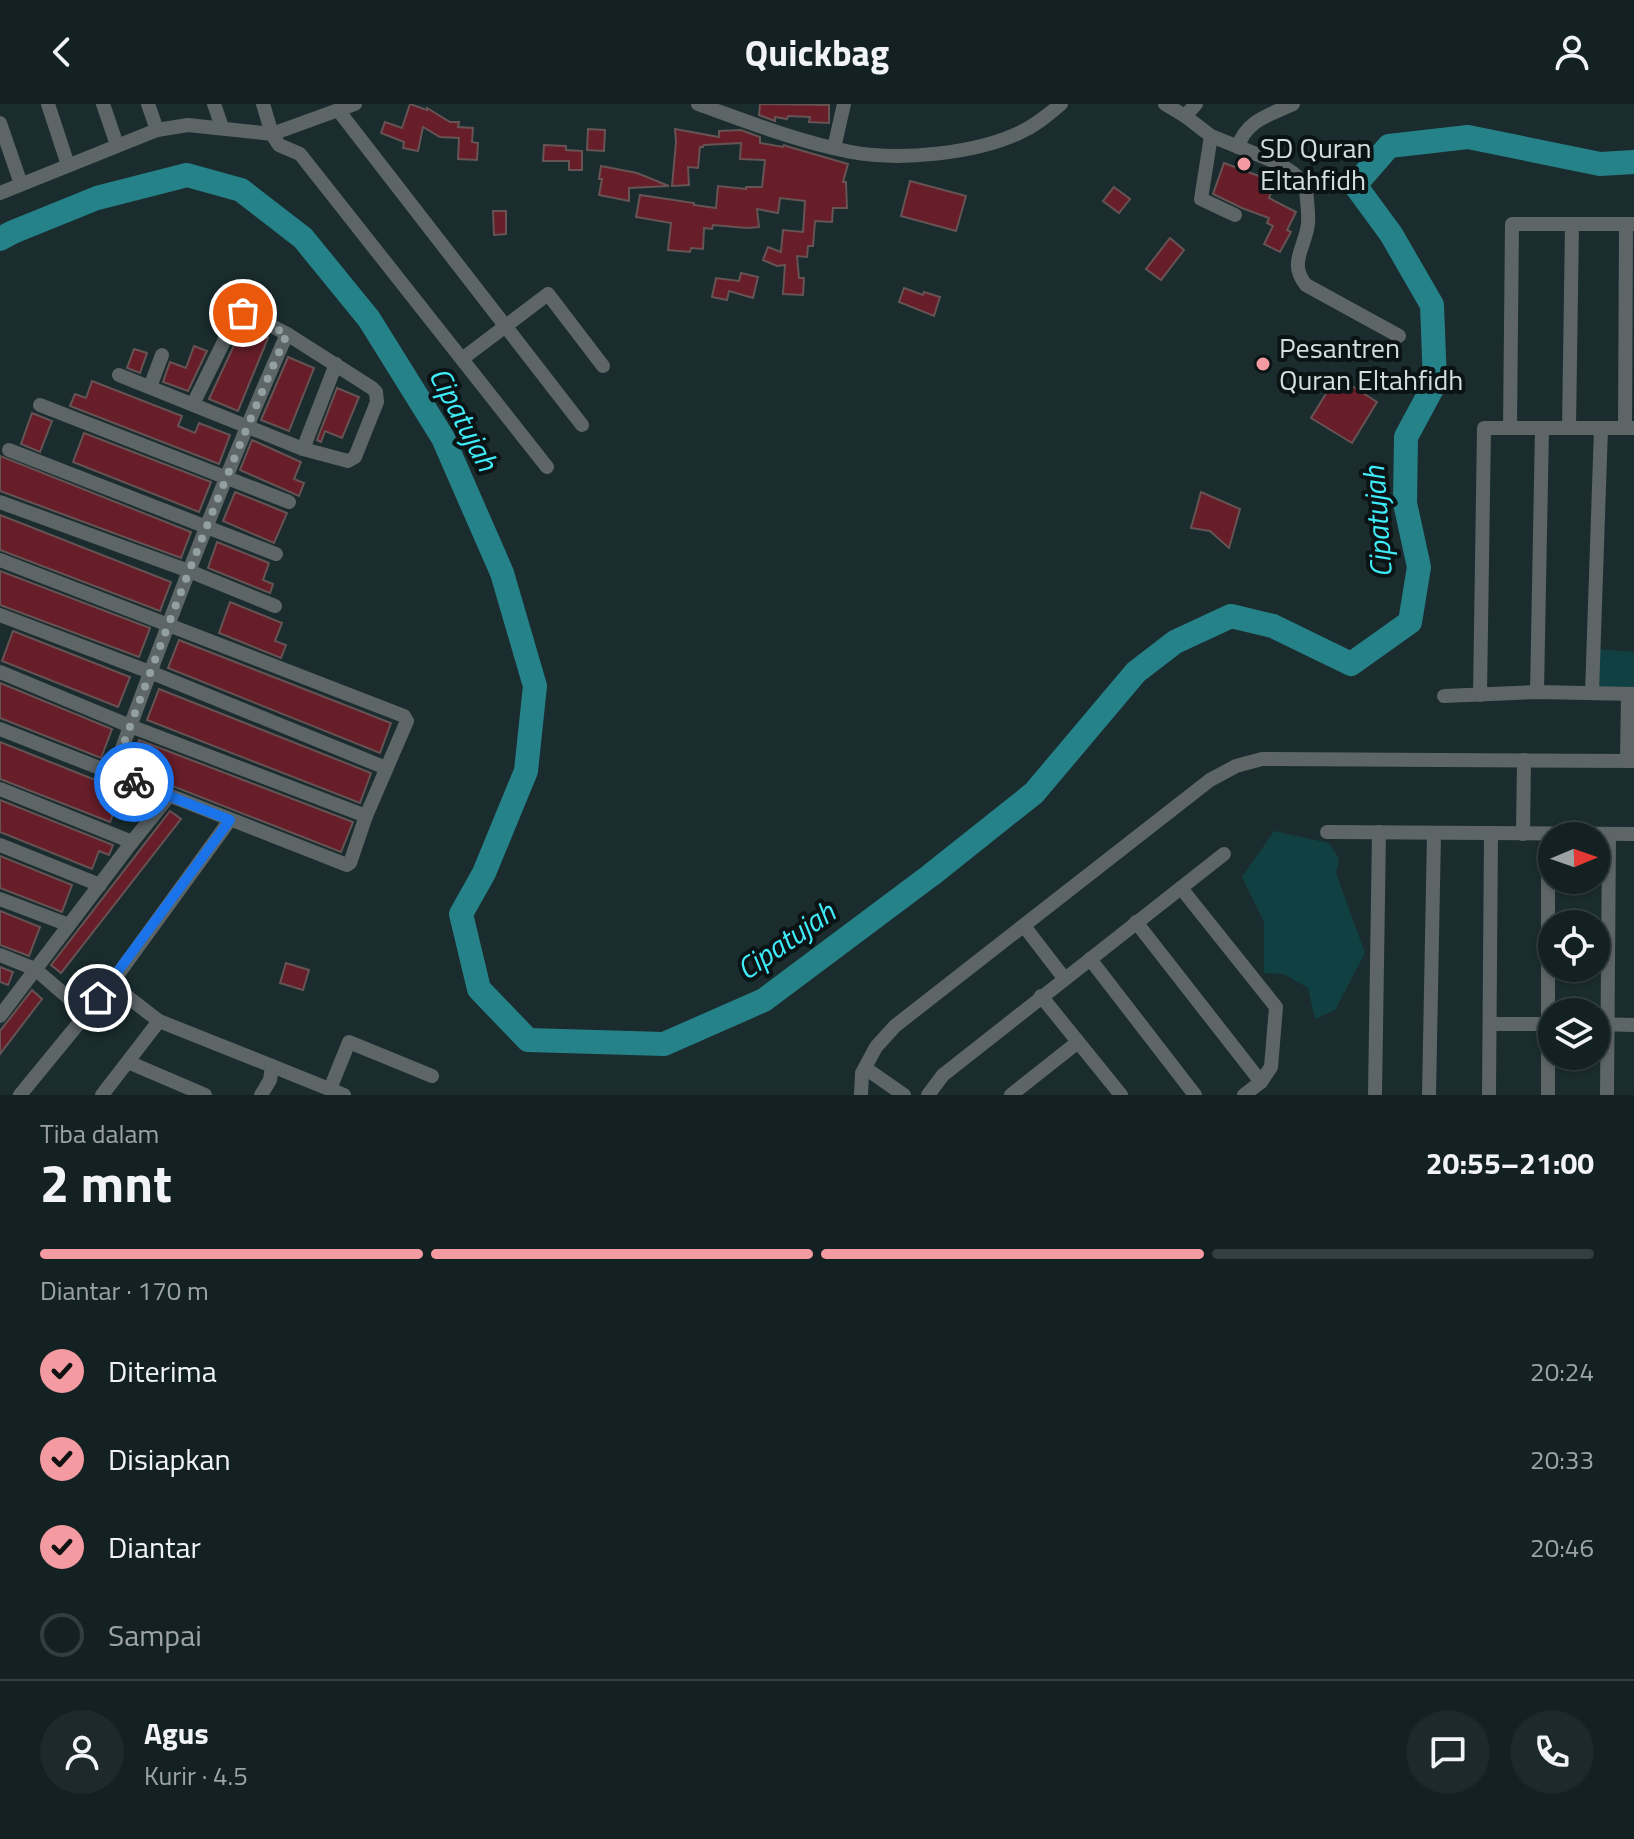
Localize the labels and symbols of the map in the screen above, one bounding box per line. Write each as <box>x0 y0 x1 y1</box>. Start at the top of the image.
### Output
place label: SD Quran Eltahfidh <box>1260 126 1372 201</box>
marker: SD Quran Eltahfidh <box>1235 155 1253 173</box>
pin <box>209 279 277 347</box>
place label: Pesantren Quran Eltahfidh <box>1279 326 1463 401</box>
marker: Pesantren Quran Eltahfidh <box>1254 355 1272 373</box>
water label: Cipatujah <box>417 358 511 480</box>
water label: Cipatujah <box>1350 464 1404 579</box>
courier <box>94 742 174 822</box>
north arrow <box>1538 822 1610 894</box>
water label: Cipatujah <box>726 889 845 991</box>
pin <box>64 964 132 1032</box>

